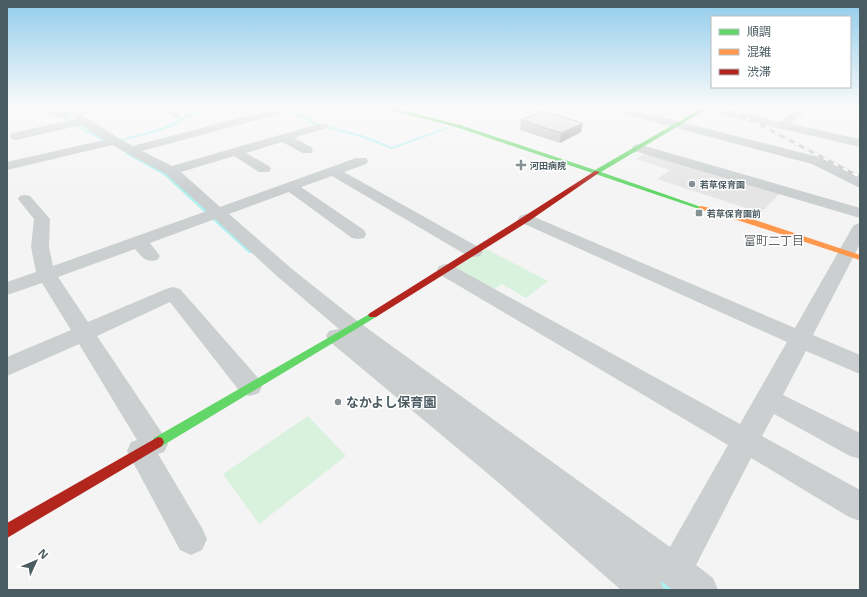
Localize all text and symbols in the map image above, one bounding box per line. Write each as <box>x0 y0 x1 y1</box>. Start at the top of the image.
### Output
legend <box>711 16 851 88</box>
text: 順調 <box>747 23 771 40</box>
text: 混雑 <box>747 43 771 60</box>
text: 渋滞 <box>747 63 771 80</box>
marker: 河田病院 <box>515 159 527 171</box>
place label: 河田病院 <box>529 159 566 172</box>
place label: 若草保育園 <box>699 178 745 191</box>
marker: 若草保育園 <box>687 179 697 189</box>
place label: 若草保育園前 <box>706 207 761 220</box>
marker: 若草保育園前 <box>694 208 704 218</box>
district label: 富町二丁目 <box>744 232 804 249</box>
place label: なかよし保育園 <box>346 393 436 411</box>
marker: なかよし保育園 <box>333 397 343 407</box>
north arrow <box>16 541 56 581</box>
text: N <box>35 545 52 562</box>

